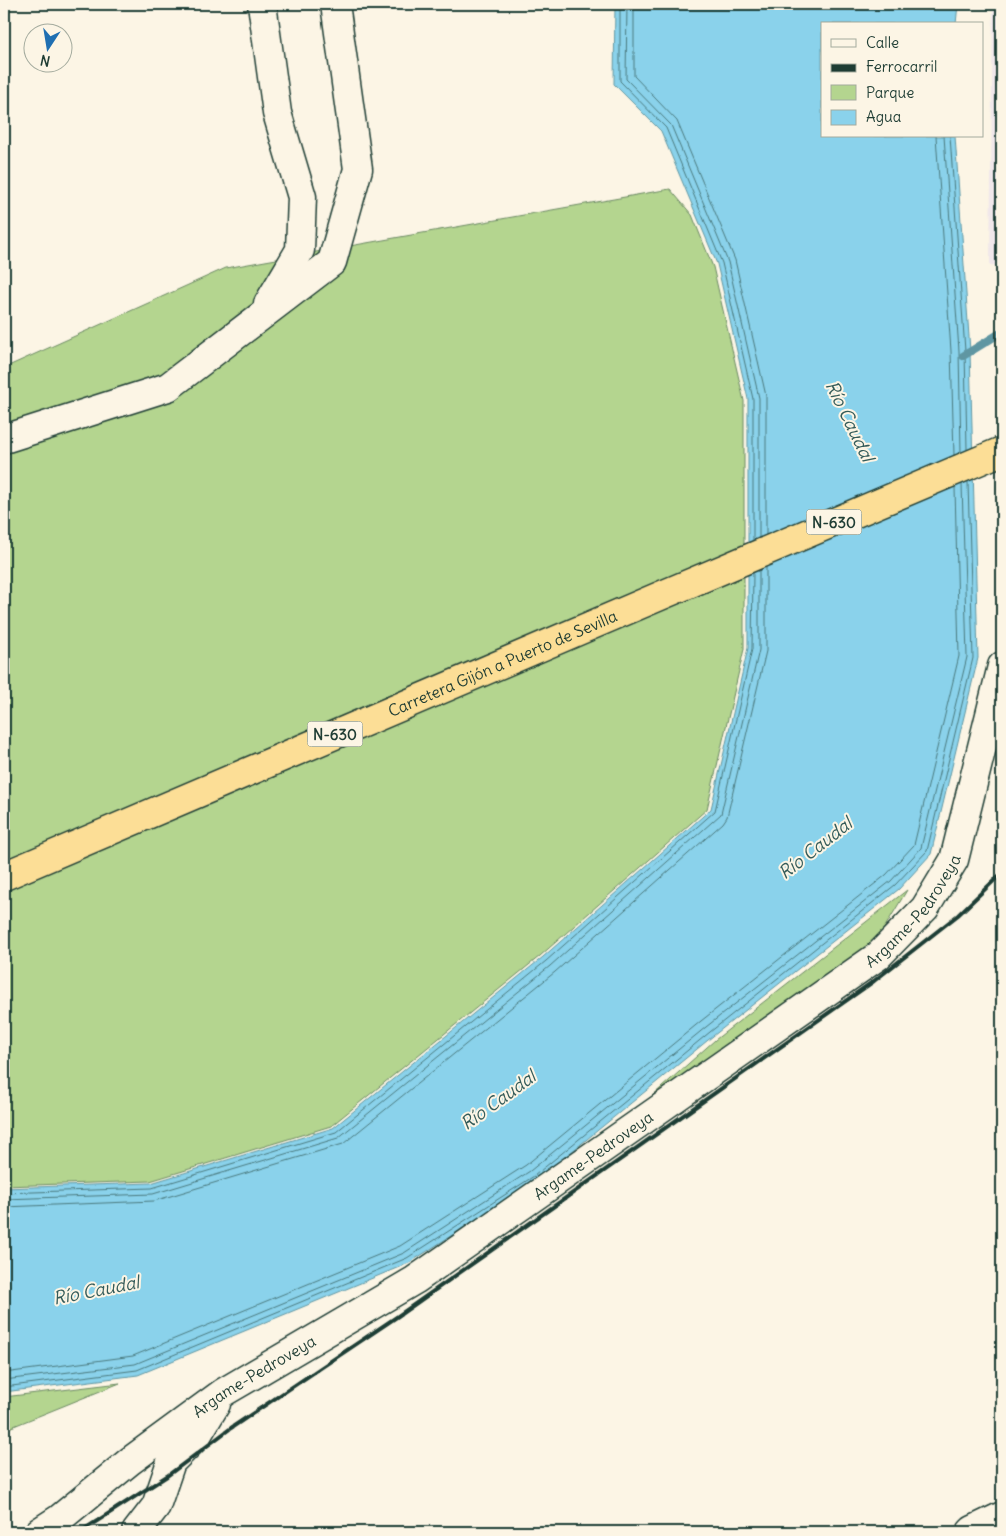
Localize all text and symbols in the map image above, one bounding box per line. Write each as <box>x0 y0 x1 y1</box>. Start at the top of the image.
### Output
north arrow <box>22 22 72 72</box>
legend <box>821 22 984 138</box>
text: Calle <box>866 33 899 52</box>
text: N <box>39 51 52 71</box>
text: Ferrocarril <box>866 57 937 76</box>
text: Parque <box>866 83 914 102</box>
text: Agua <box>866 107 902 126</box>
water label: Río Caudal <box>821 377 881 468</box>
road number: N-630 <box>806 510 862 534</box>
street label: Carretera Gijón a Puerto de Sevilla <box>385 606 620 721</box>
road number: N-630 <box>308 722 362 746</box>
water label: Río Caudal <box>774 810 859 884</box>
street label: Argame-Pedroveya <box>861 853 965 972</box>
water label: Río Caudal <box>456 1063 542 1135</box>
street label: Argame-Pedroveya <box>530 1107 657 1204</box>
water label: Río Caudal <box>51 1270 144 1310</box>
street label: Argame-Pedroveya <box>188 1331 319 1422</box>

